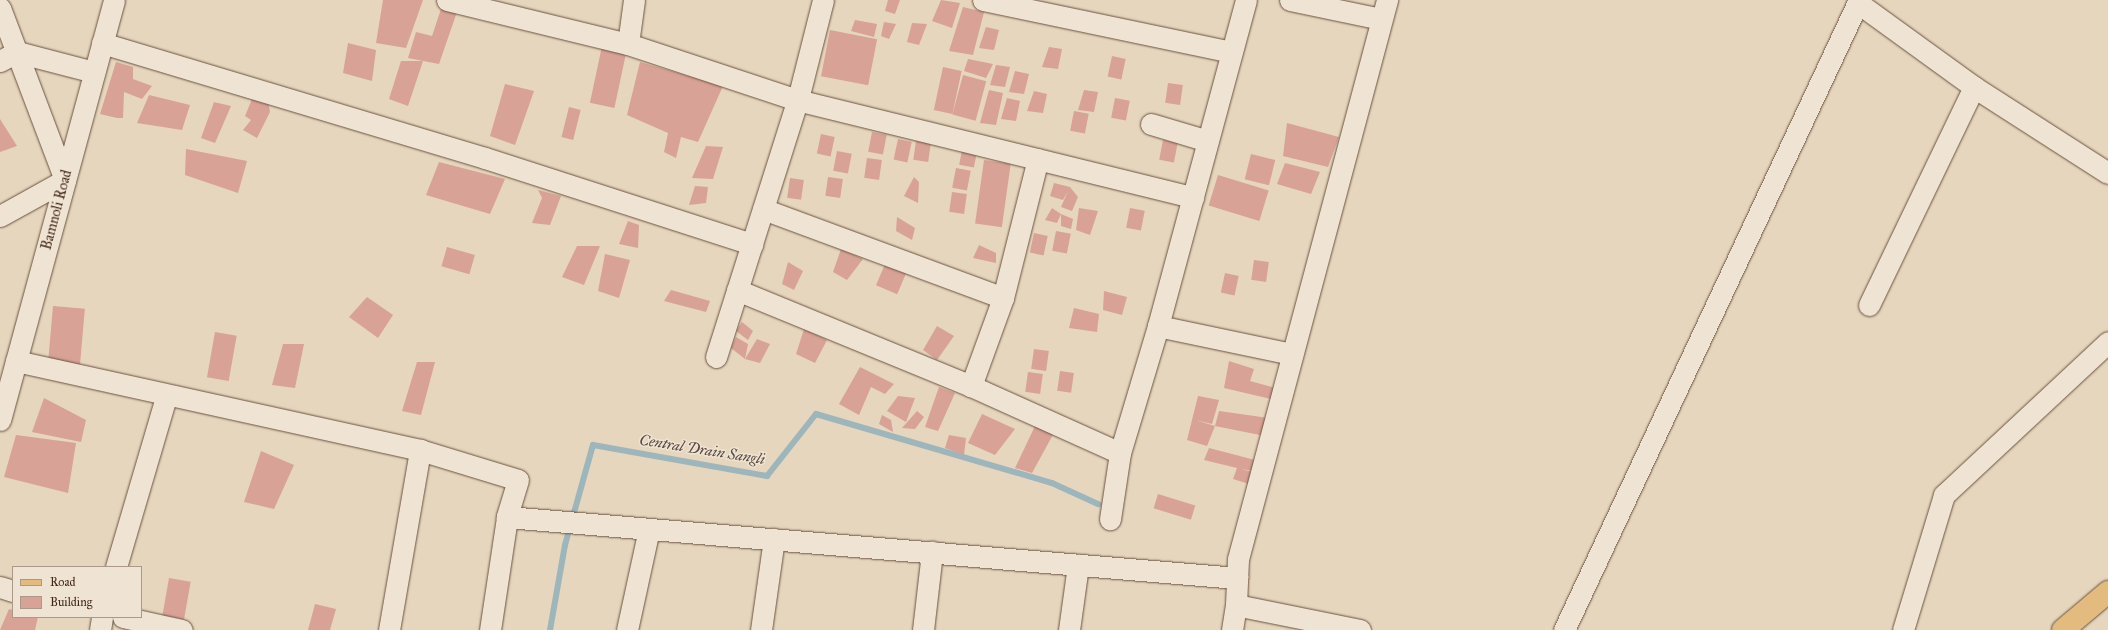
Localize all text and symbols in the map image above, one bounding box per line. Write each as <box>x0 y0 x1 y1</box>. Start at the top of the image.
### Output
street label: Bamnoli Road <box>38 168 76 252</box>
water label: Central Drain Sangli <box>638 431 766 469</box>
legend <box>12 566 142 618</box>
text: Road <box>50 575 76 589</box>
text: Building <box>50 595 92 609</box>

